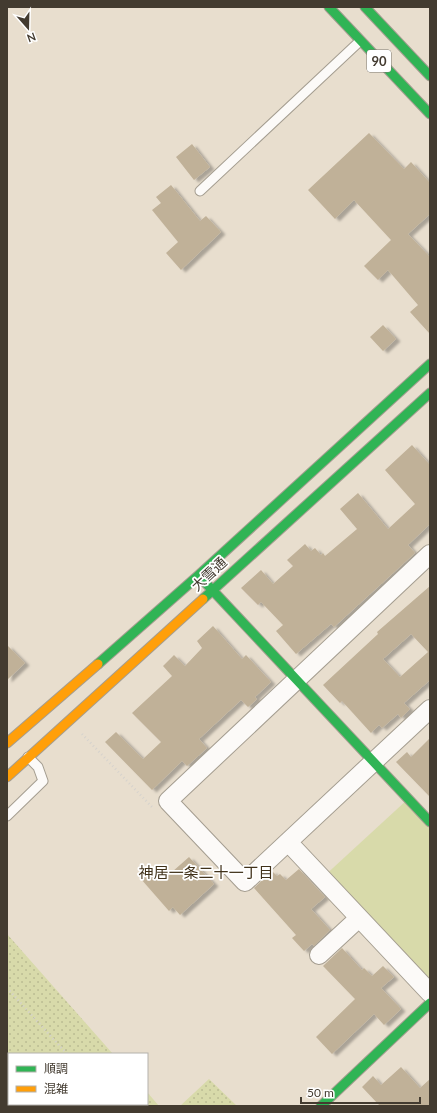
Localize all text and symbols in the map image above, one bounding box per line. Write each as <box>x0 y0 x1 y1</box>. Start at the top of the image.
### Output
north arrow <box>8 8 48 48</box>
text: N <box>25 30 38 45</box>
road number: 90 <box>367 50 391 72</box>
street label: 大雪通 <box>188 553 230 594</box>
district label: 神居一条二十一丁目 <box>138 863 274 881</box>
legend <box>8 1053 148 1105</box>
text: 順調 <box>44 1061 68 1076</box>
scale bar <box>301 1079 420 1105</box>
text: 混雑 <box>44 1081 68 1096</box>
text: 50 m <box>307 1085 334 1100</box>

